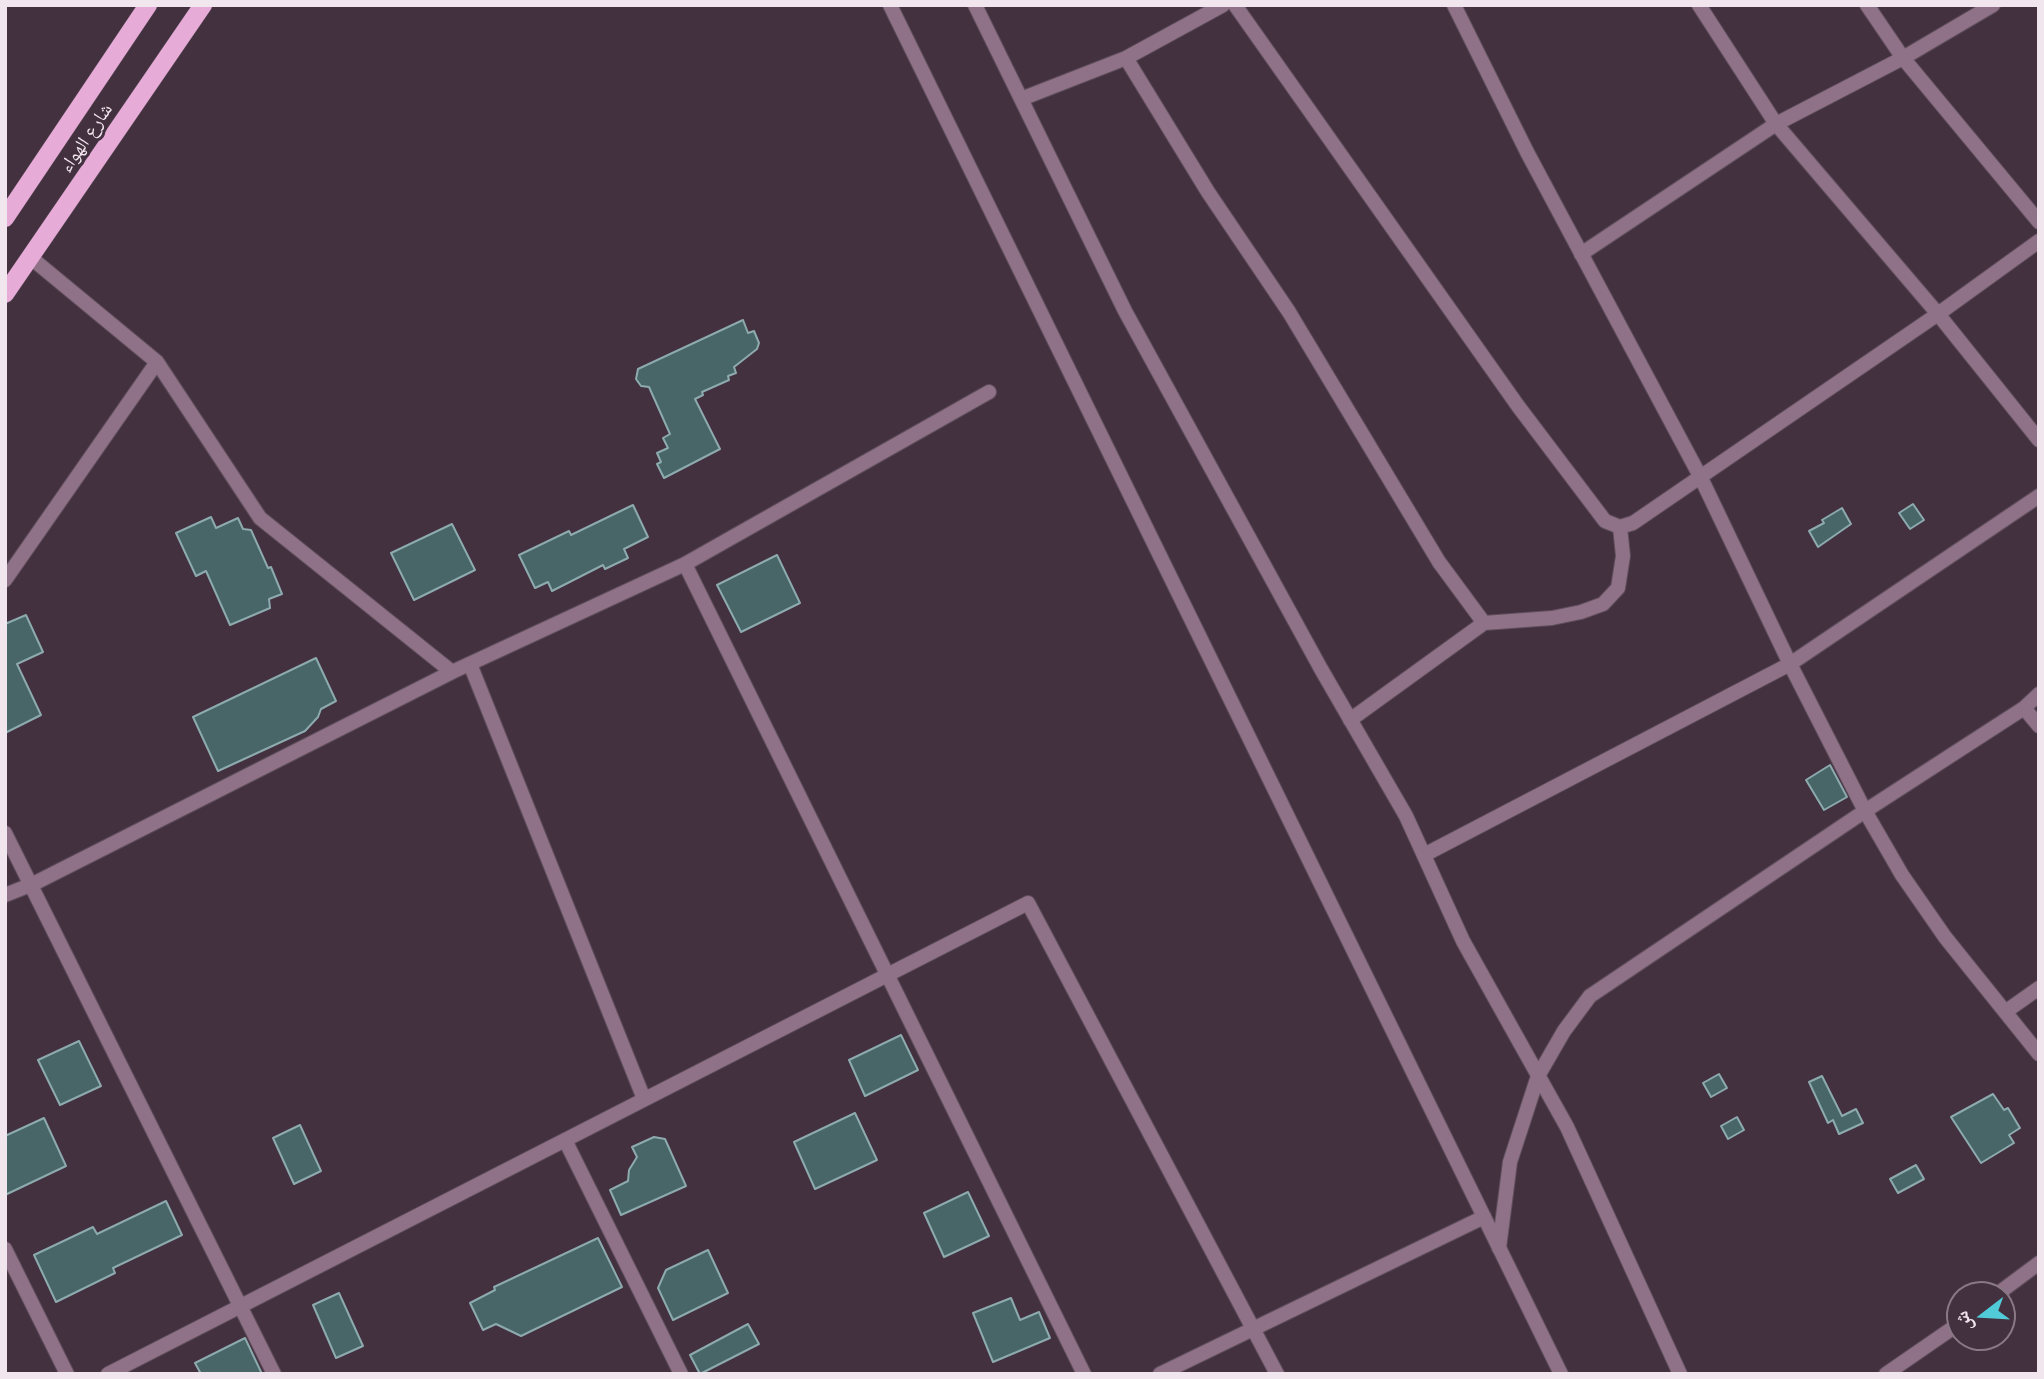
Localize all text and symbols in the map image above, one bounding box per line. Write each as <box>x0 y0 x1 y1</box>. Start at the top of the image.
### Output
street label: شارع الهواء <box>55 99 117 177</box>
north arrow <box>1946 1281 2016 1351</box>
text: ش <box>1948 1308 1977 1335</box>

